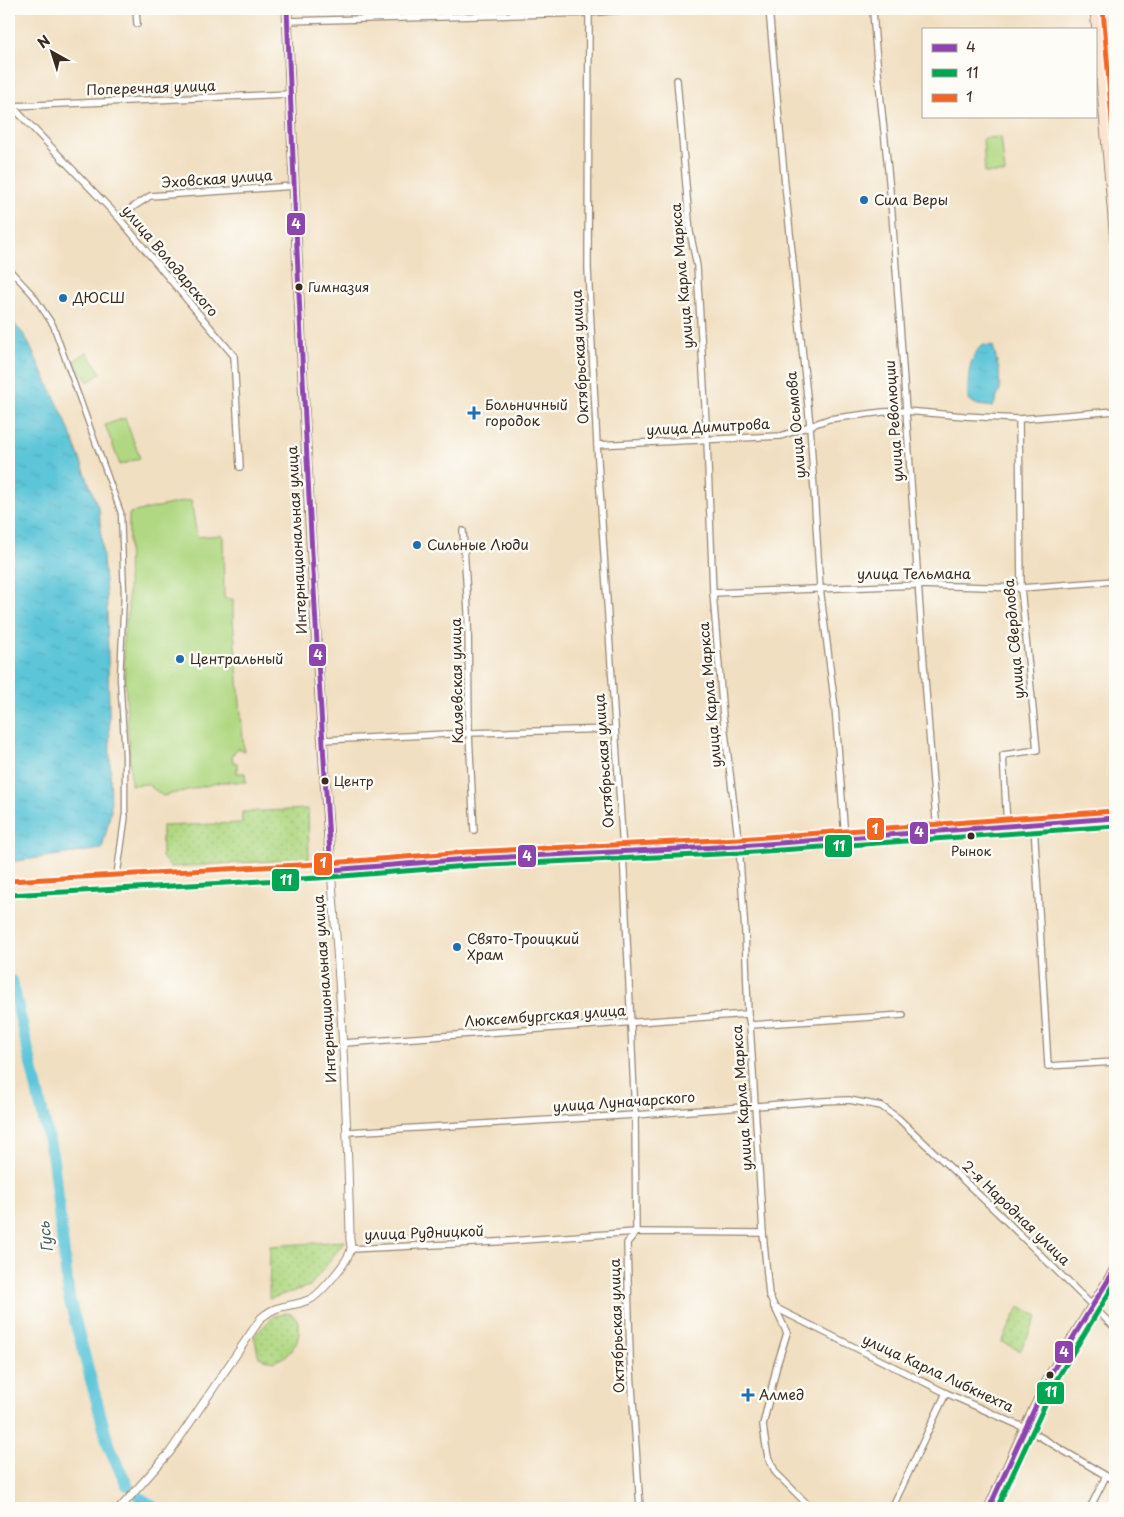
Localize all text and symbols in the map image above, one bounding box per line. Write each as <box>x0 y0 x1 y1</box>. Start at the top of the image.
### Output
north arrow <box>28 28 78 78</box>
legend <box>922 28 1096 118</box>
text: N <box>33 30 54 53</box>
text: 4 <box>966 34 976 57</box>
text: 11 <box>966 60 979 83</box>
street label: Поперечная улица <box>86 75 216 100</box>
text: 1 <box>966 84 973 107</box>
street label: Эховская улица <box>161 164 273 193</box>
place label: Сила Веры <box>874 189 948 210</box>
marker: Сила Веры <box>858 194 870 206</box>
street label: улица Володарского <box>117 200 224 321</box>
street label: улица Карла Маркса <box>665 202 698 350</box>
line badge: 4 <box>286 212 306 236</box>
text: 4 <box>291 213 301 234</box>
place label: Гимназия <box>308 277 369 296</box>
marker: Гимназия <box>294 282 304 292</box>
place label: ДЮСШ <box>72 287 125 308</box>
street label: Октябрьская улица <box>565 289 594 425</box>
marker: ДЮСШ <box>57 292 69 304</box>
street label: улица Революции <box>879 359 908 483</box>
street label: улица Осьмова <box>780 370 811 479</box>
place label: Больничный городок <box>485 394 568 431</box>
marker: Больничный городок <box>467 406 481 420</box>
street label: улица Димитрова <box>646 413 770 440</box>
street label: Интернациональная улица <box>281 445 312 635</box>
place label: Сильные Люди <box>427 534 529 555</box>
marker: Сильные Люди <box>411 539 423 551</box>
street label: улица Тельмана <box>857 563 971 584</box>
street label: улица Свердлова <box>998 578 1029 700</box>
street label: Каляевская улица <box>445 618 468 744</box>
street label: улица Карла Маркса <box>693 621 726 769</box>
line badge: 4 <box>308 643 327 667</box>
text: 4 <box>313 644 323 665</box>
place label: Центральный <box>190 648 284 669</box>
marker: Центральный <box>174 653 186 665</box>
street label: Октябрьская улица <box>588 693 619 829</box>
place label: Центр <box>334 771 374 790</box>
marker: Центр <box>320 776 330 786</box>
line badge: 1 <box>866 817 885 841</box>
text: 1 <box>872 818 879 839</box>
line badge: 4 <box>909 821 929 845</box>
text: 4 <box>914 821 924 842</box>
marker: Рынок <box>966 831 976 841</box>
line badge: 11 <box>824 834 853 858</box>
text: 11 <box>833 835 845 856</box>
place label: Рынок <box>951 841 991 860</box>
line badge: 4 <box>517 844 537 868</box>
text: 4 <box>522 845 532 866</box>
line badge: 1 <box>313 852 333 876</box>
text: 1 <box>320 852 327 873</box>
line badge: 11 <box>271 868 300 892</box>
text: 11 <box>280 869 292 890</box>
street label: Интернациональная улица <box>307 894 342 1084</box>
place label: Свято-Троицкий Храм <box>467 928 579 965</box>
marker: Свято-Троицкий Храм <box>451 941 463 953</box>
street label: Люксембургская улица <box>464 999 627 1032</box>
street label: улица Карла Маркса <box>726 1024 757 1172</box>
street label: улица Луначарского <box>552 1086 696 1117</box>
street label: 2-я Народная улица <box>958 1155 1075 1270</box>
water label: Гусь <box>31 1219 58 1254</box>
street label: улица Рудницкой <box>364 1220 484 1245</box>
street label: Октябрьская улица <box>604 1258 629 1394</box>
street label: улица Карла Либкнехта <box>859 1328 1018 1417</box>
line badge: 4 <box>1054 1340 1074 1364</box>
text: 4 <box>1059 1341 1069 1362</box>
unlabelled marker <box>1045 1370 1055 1380</box>
line badge: 11 <box>1036 1381 1065 1405</box>
text: 11 <box>1045 1381 1057 1402</box>
place label: Алмед <box>759 1384 804 1405</box>
marker: Алмед <box>741 1388 755 1402</box>

